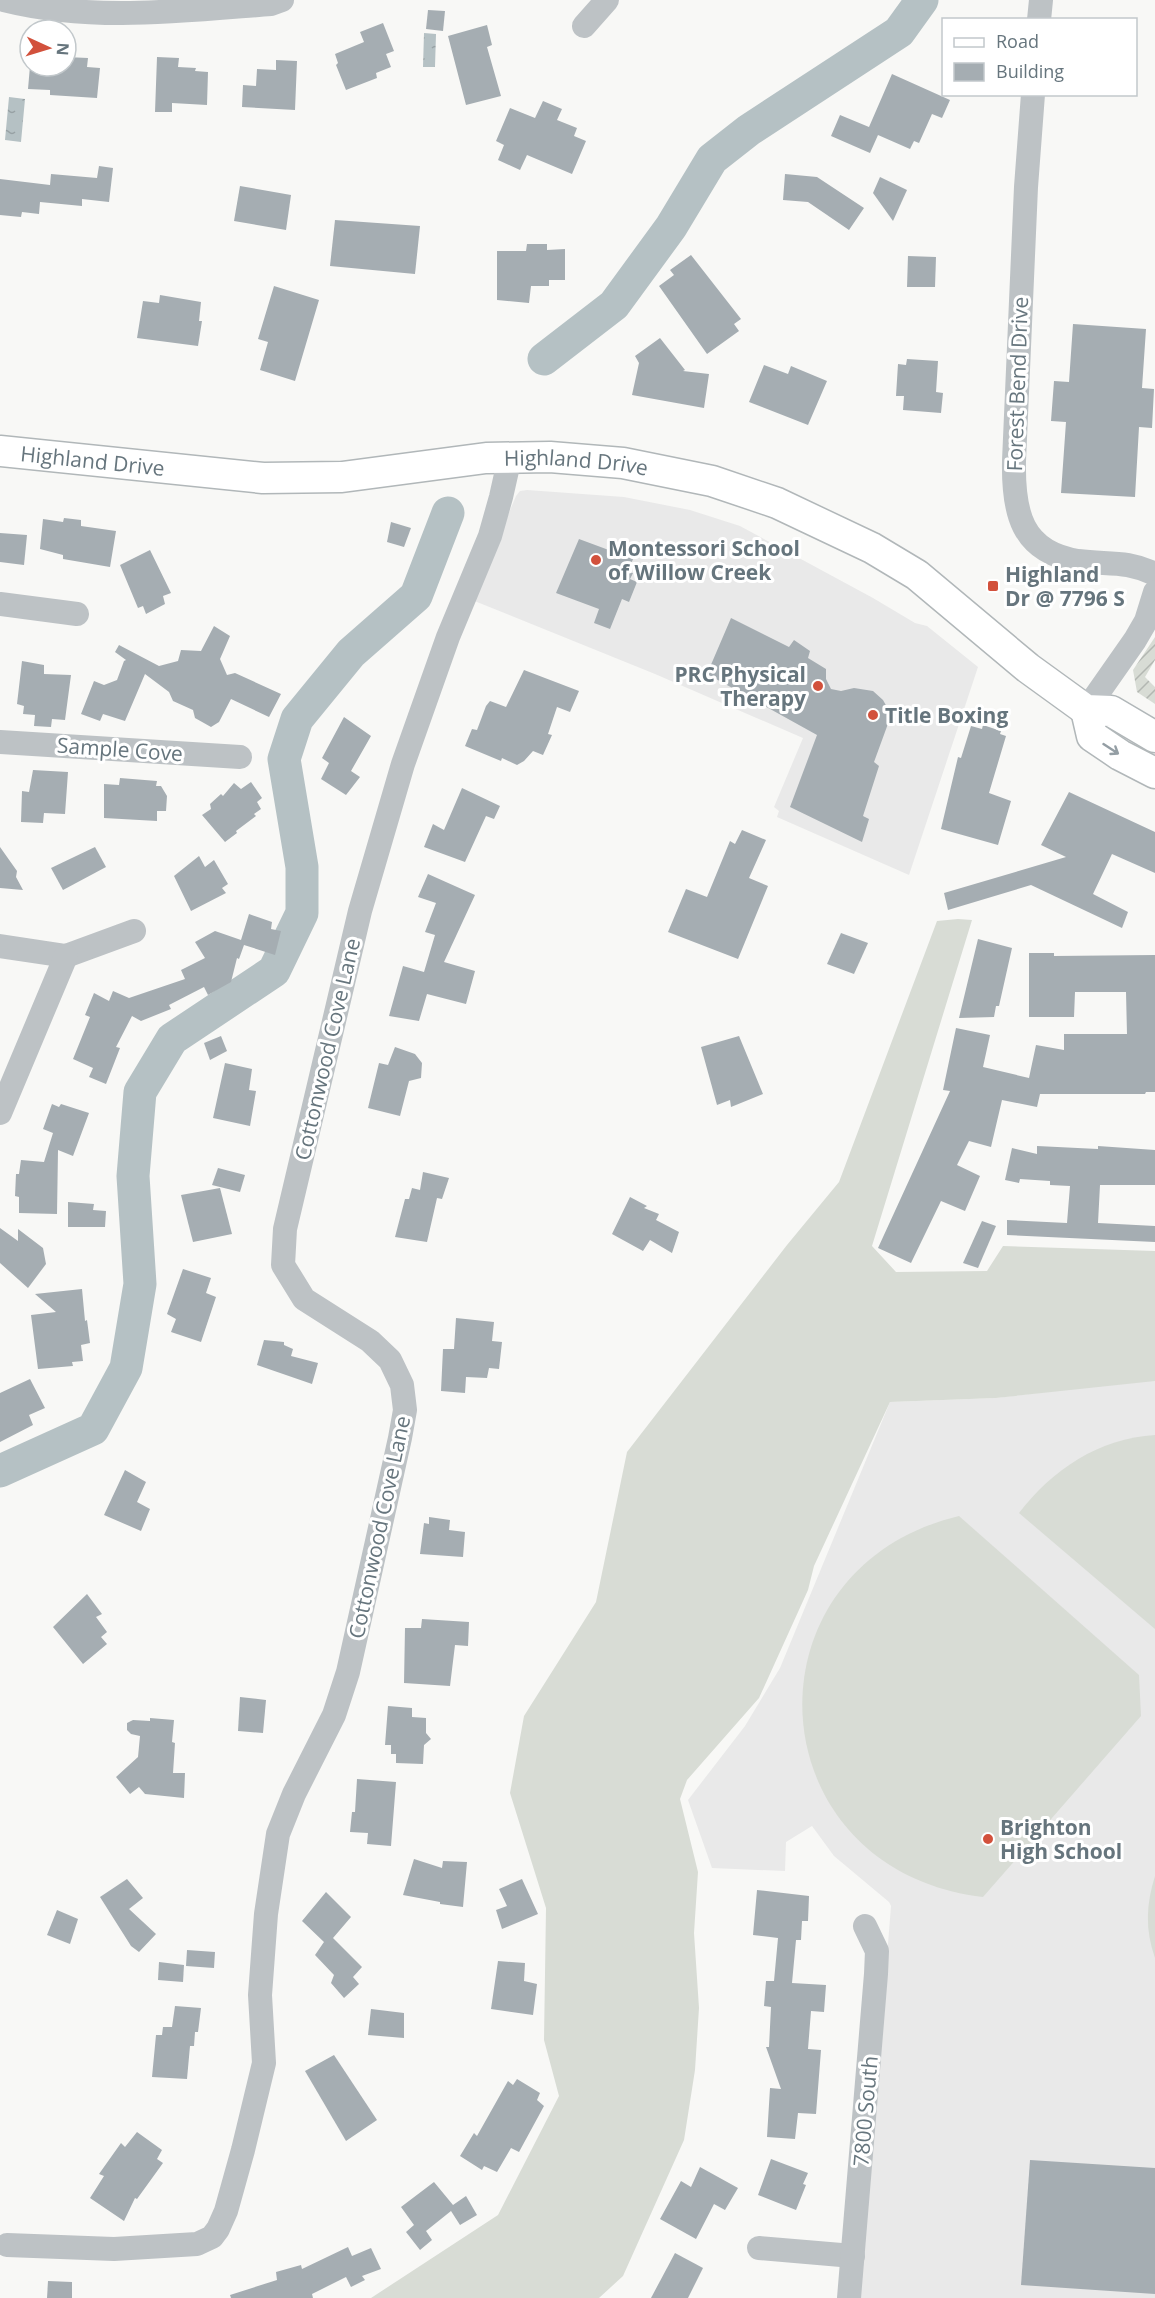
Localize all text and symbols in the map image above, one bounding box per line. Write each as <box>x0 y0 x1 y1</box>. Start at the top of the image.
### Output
north arrow <box>18 18 78 78</box>
legend <box>942 18 1137 96</box>
text: Road <box>996 29 1039 53</box>
text: N <box>52 42 74 56</box>
text: Building <box>996 59 1064 83</box>
street label: Forest Bend Drive <box>1000 296 1034 472</box>
street label: Highland Drive <box>19 439 166 482</box>
street label: Highland Drive <box>504 443 651 482</box>
place label: Montessori School of Willow Creek <box>608 534 800 586</box>
marker: Montessori School of Willow Creek <box>589 553 603 567</box>
place label: Highland Dr @ 7796 S <box>1005 560 1125 612</box>
marker: Highland Dr @ 7796 S <box>986 579 1000 593</box>
place label: PRC Physical Therapy <box>674 660 806 712</box>
marker: PRC Physical Therapy <box>811 679 825 693</box>
place label: Title Boxing <box>885 701 1008 729</box>
marker: Title Boxing <box>866 708 880 722</box>
street label: Sample Cove <box>56 731 184 767</box>
one-way arrow <box>1103 743 1119 755</box>
street label: Cottonwood Cove Lane <box>288 935 366 1163</box>
street label: Cottonwood Cove Lane <box>342 1413 416 1641</box>
place label: Brighton High School <box>1000 1813 1122 1865</box>
marker: Brighton High School <box>981 1832 995 1846</box>
street label: 7800 South <box>846 2055 884 2167</box>

